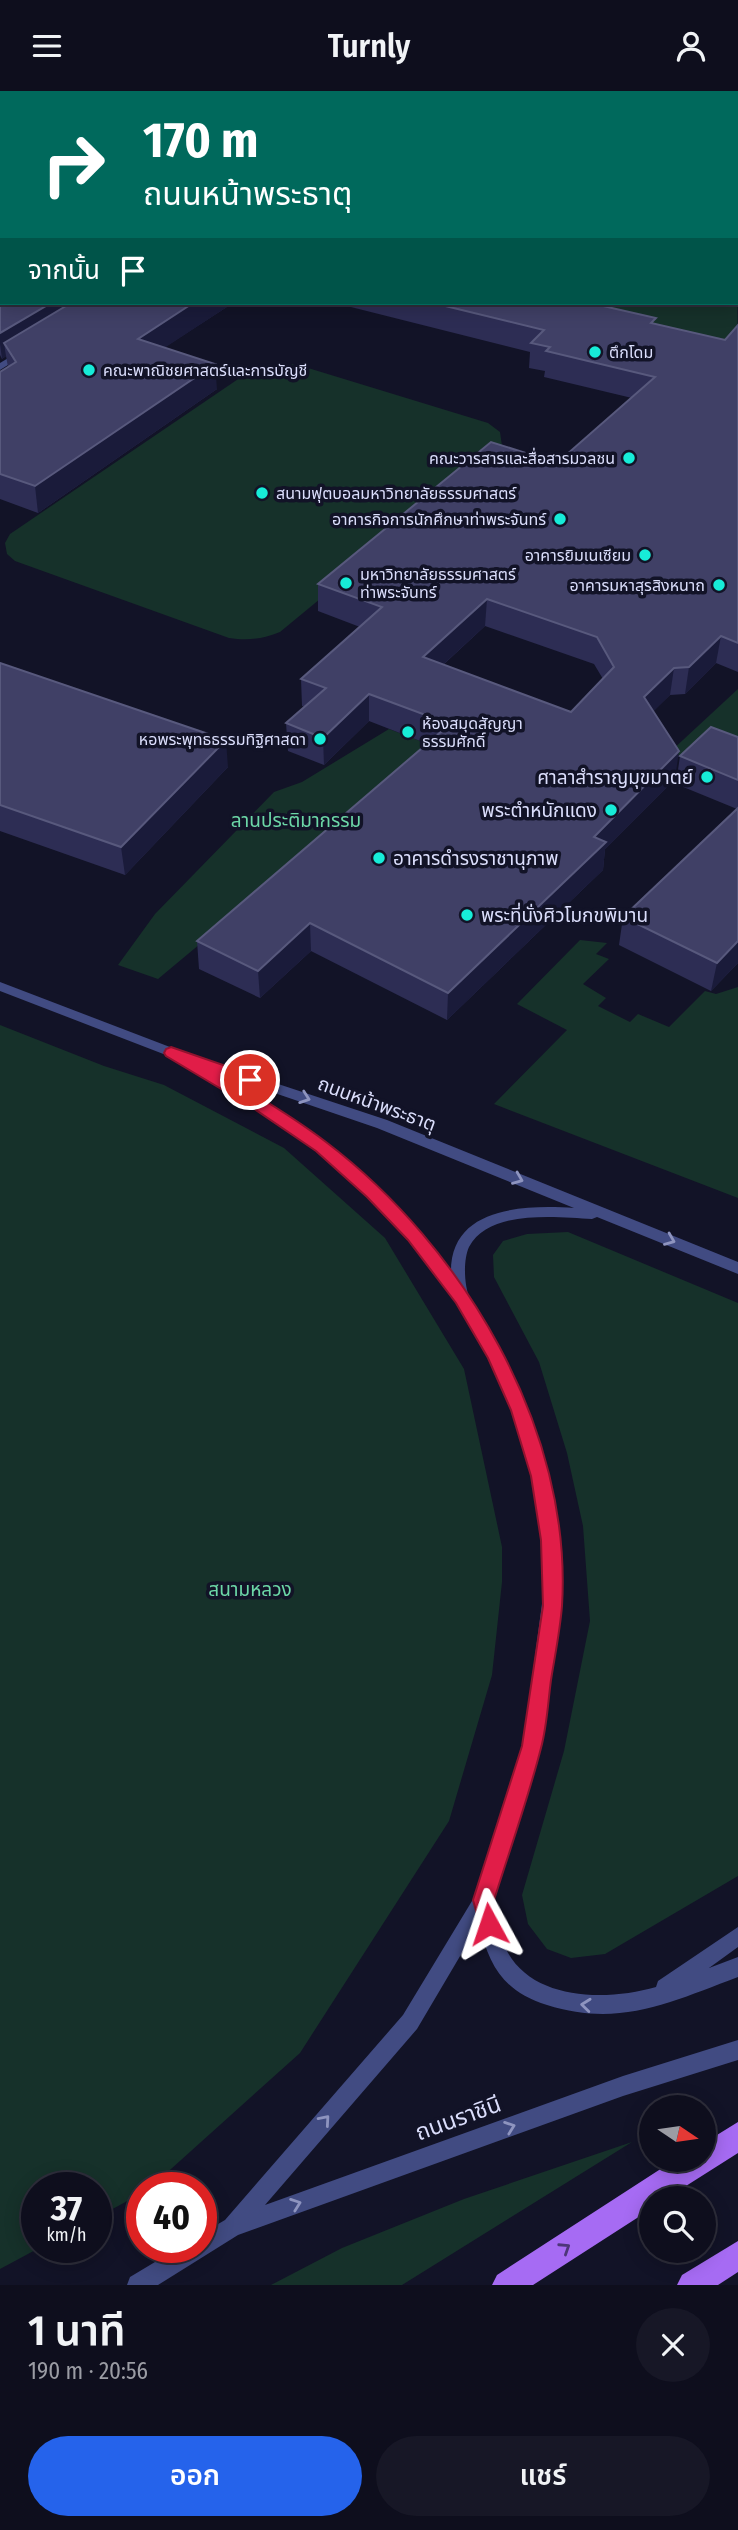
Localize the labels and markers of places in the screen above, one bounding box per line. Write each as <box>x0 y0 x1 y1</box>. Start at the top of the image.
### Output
place label: ตึกโดม <box>609 343 653 362</box>
marker: ตึกโดม <box>587 344 603 360</box>
place label: คณะพาณิชยศาสตร์และการบัญชี <box>103 361 307 380</box>
marker: คณะพาณิชยศาสตร์และการบัญชี <box>81 362 97 378</box>
place label: คณะวารสารและสื่อสารมวลชน <box>429 447 615 468</box>
marker: คณะวารสารและสื่อสารมวลชน <box>621 450 637 466</box>
place label: สนามฟุตบอลมหาวิทยาลัยธรรมศาสตร์ <box>276 484 517 503</box>
marker: สนามฟุตบอลมหาวิทยาลัยธรรมศาสตร์ <box>254 485 270 501</box>
place label: อาคารกิจการนักศึกษาท่าพระจันทร์ <box>332 510 547 529</box>
marker: อาคารกิจการนักศึกษาท่าพระจันทร์ <box>552 511 568 527</box>
place label: อาคารยิมเนเซียม <box>525 546 631 565</box>
marker: อาคารยิมเนเซียม <box>637 547 653 563</box>
place label: มหาวิทยาลัยธรรมศาสตร์ ท่าพระจันทร์ <box>360 565 517 602</box>
marker: มหาวิทยาลัยธรรมศาสตร์ ท่าพระจันทร์ <box>338 575 354 591</box>
place label: อาคารมหาสุรสิงหนาถ <box>569 576 705 595</box>
marker: อาคารมหาสุรสิงหนาถ <box>711 577 727 593</box>
place label: ห้องสมุดสัญญา ธรรมศักดิ์ <box>422 714 523 751</box>
marker: ห้องสมุดสัญญา ธรรมศักดิ์ <box>400 724 416 740</box>
place label: หอพระพุทธธรรมทิฐิศาสดา <box>139 730 306 749</box>
marker: หอพระพุทธธรรมทิฐิศาสดา <box>312 731 328 747</box>
place label: ศาลาสำราญมุขมาตย์ <box>537 766 693 789</box>
marker: ศาลาสำราญมุขมาตย์ <box>699 769 715 785</box>
place label: พระตำหนักแดง <box>482 799 597 822</box>
marker: พระตำหนักแดง <box>603 802 619 818</box>
place label: อาคารดำรงราชานุภาพ <box>393 847 558 870</box>
marker: อาคารดำรงราชานุภาพ <box>371 850 387 866</box>
place label: พระที่นั่งศิวโมกขพิมาน <box>481 902 648 927</box>
marker: พระที่นั่งศิวโมกขพิมาน <box>459 907 475 923</box>
pin <box>220 1050 280 1110</box>

